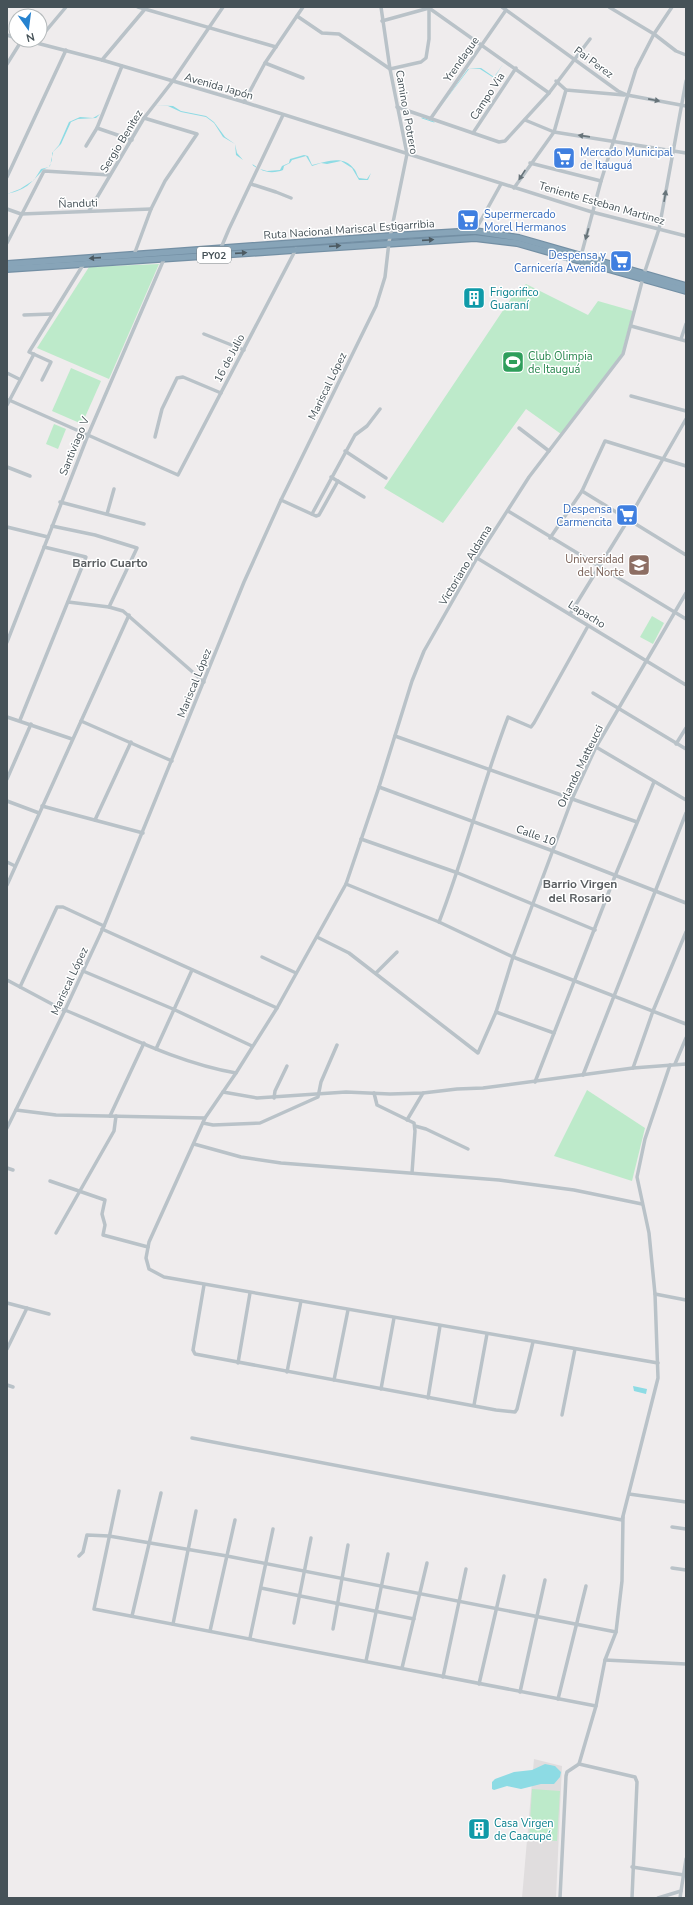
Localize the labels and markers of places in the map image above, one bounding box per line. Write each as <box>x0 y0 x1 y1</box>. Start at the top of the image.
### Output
supermarket icon: Mercado Municipal de Itauguá <box>551 145 577 171</box>
place label: Mercado Municipal de Itauguá <box>580 145 674 173</box>
supermarket icon: Supermercado Morel Hermanos <box>455 207 481 233</box>
place label: Supermercado Morel Hermanos <box>484 207 566 235</box>
place label: Despensa y Carnicería Avenida <box>514 248 606 276</box>
supermarket icon: Despensa y Carnicería Avenida <box>608 248 634 274</box>
building icon: Frigorifico Guaraní <box>461 285 487 311</box>
place label: Frigorifico Guaraní <box>490 285 539 313</box>
sports icon: Club Olimpia de Itauguá <box>500 349 526 375</box>
place label: Club Olimpia de Itauguá <box>528 349 593 377</box>
place label: Despensa Carmencita <box>556 502 612 530</box>
supermarket icon: Despensa Carmencita <box>614 502 640 528</box>
place label: Universidad del Norte <box>565 552 624 580</box>
school or university icon: Universidad del Norte <box>626 552 652 578</box>
building icon: Casa Virgen de Caacupé <box>466 1816 492 1842</box>
place label: Casa Virgen de Caacupé <box>494 1816 554 1844</box>

